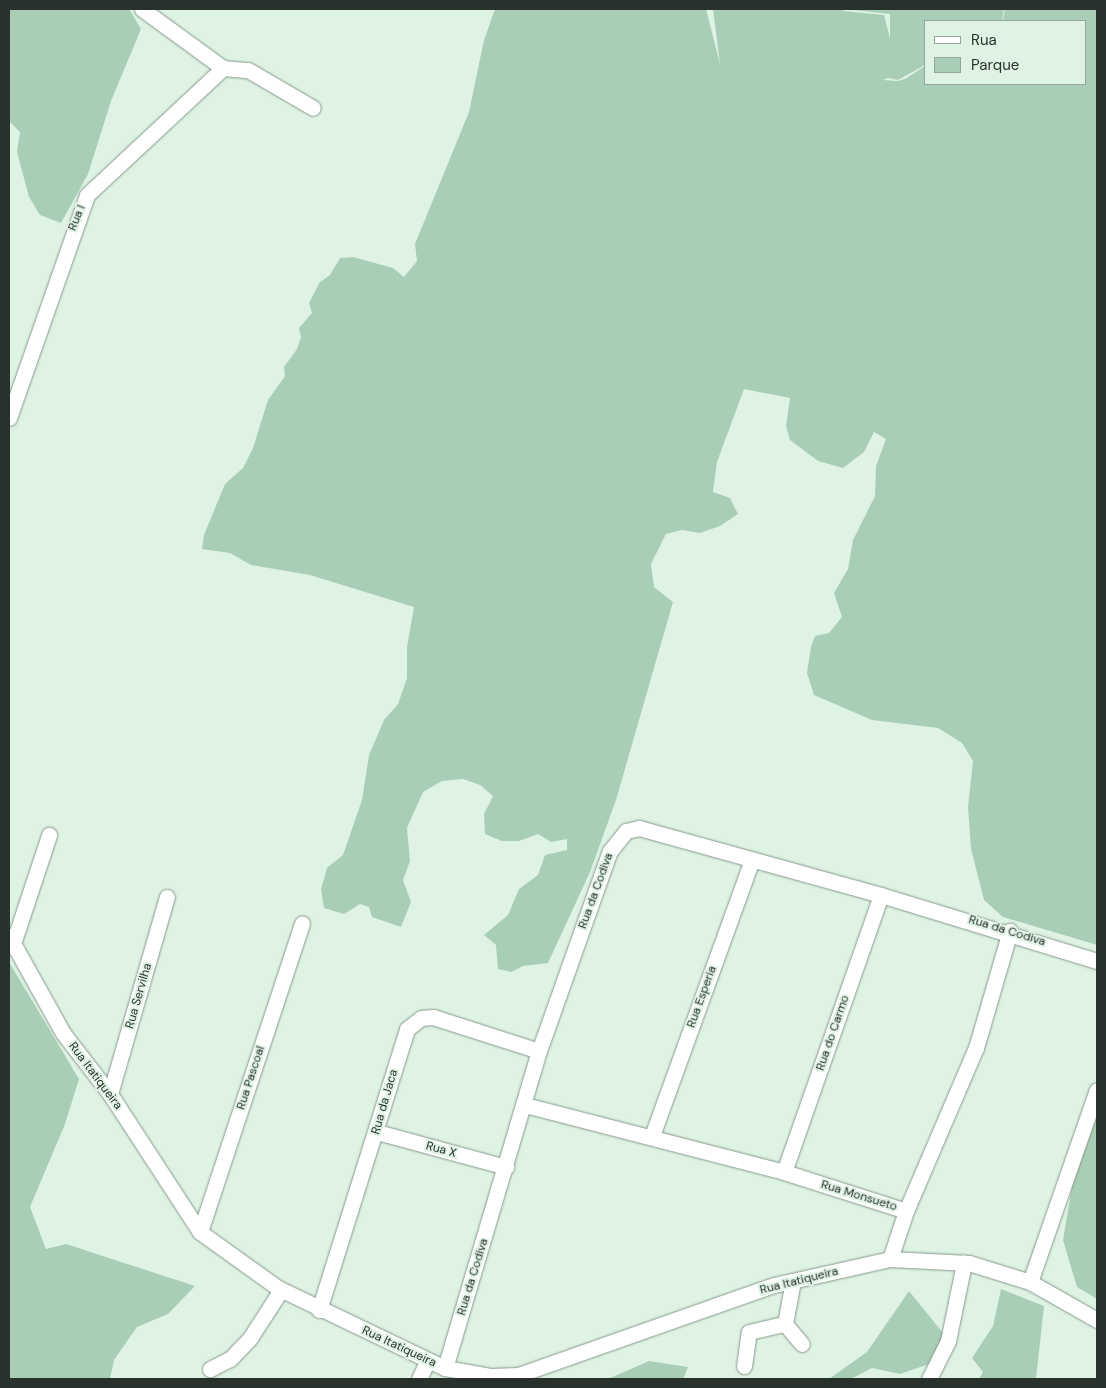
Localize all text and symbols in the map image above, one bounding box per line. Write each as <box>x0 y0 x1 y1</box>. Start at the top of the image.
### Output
legend <box>924 20 1086 85</box>
text: Rua <box>971 30 997 50</box>
text: Parque <box>971 55 1019 75</box>
street label: Rua I <box>65 203 89 233</box>
street label: Rua da Codiva <box>576 851 616 931</box>
street label: Rua da Codiva <box>967 912 1047 950</box>
street label: Rua Servilha <box>123 962 155 1030</box>
street label: Rua Esperia <box>684 964 720 1030</box>
street label: Rua do Carmo <box>813 993 853 1073</box>
street label: Rua Itatiqueira <box>65 1040 125 1112</box>
street label: Rua Pascoal <box>234 1044 268 1112</box>
street label: Rua da Jaca <box>369 1068 401 1136</box>
street label: Rua X <box>424 1139 458 1161</box>
street label: Rua Monsueto <box>819 1178 899 1214</box>
street label: Rua da Codiva <box>454 1237 492 1317</box>
street label: Rua Itatiqueira <box>758 1264 840 1298</box>
street label: Rua Itatiqueira <box>360 1324 438 1370</box>

